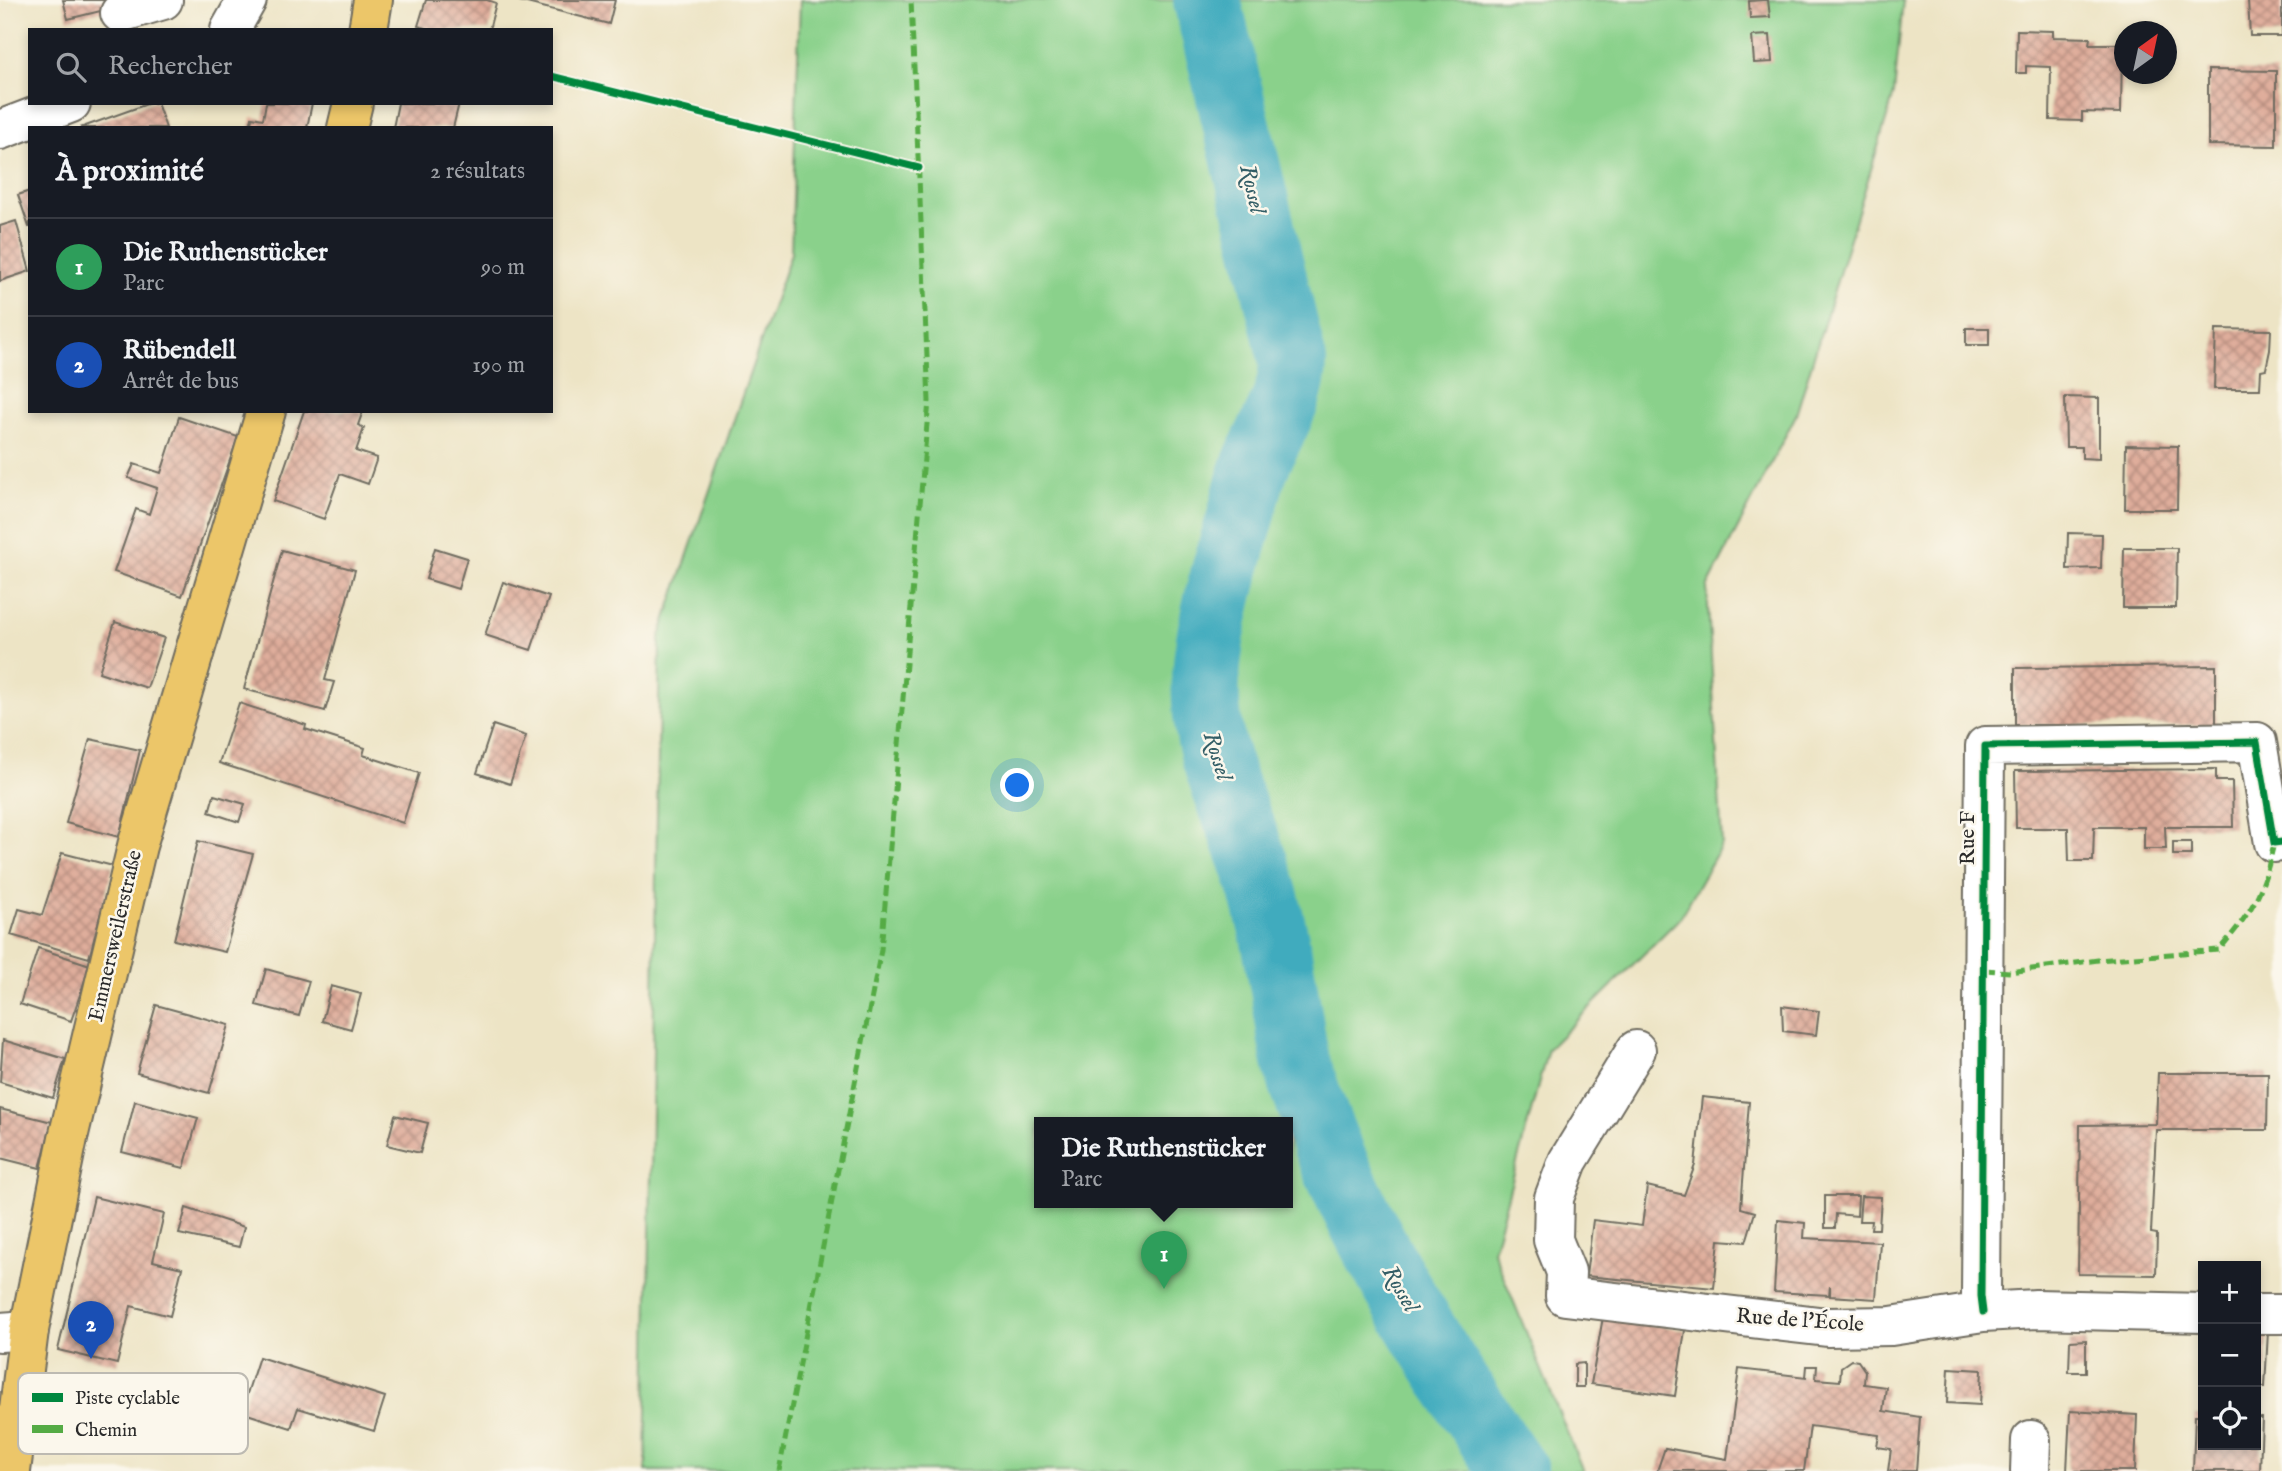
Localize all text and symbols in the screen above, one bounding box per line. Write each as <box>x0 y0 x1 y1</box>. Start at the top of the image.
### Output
north arrow <box>2114 21 2177 84</box>
search box <box>28 28 553 105</box>
icon: search <box>52 48 90 86</box>
text: Rechercher <box>108 50 232 83</box>
text: À proximité <box>56 153 204 191</box>
text: 2 résultats <box>430 157 525 186</box>
water label: Rossel <box>1232 162 1272 218</box>
text: Die Ruthenstücker <box>123 236 328 269</box>
text: 1 <box>75 253 83 282</box>
text: 90 m <box>481 253 525 282</box>
text: Parc <box>123 269 164 298</box>
text: Rübendell <box>123 334 236 367</box>
text: 2 <box>74 351 84 380</box>
text: 190 m <box>472 351 525 380</box>
text: Arrêt de bus <box>123 367 239 396</box>
water label: Rossel <box>1196 728 1239 785</box>
your location <box>1000 768 1034 802</box>
street label: Rue F <box>1955 811 1982 865</box>
street label: Emmersweilerstraße <box>83 847 149 1025</box>
popup <box>1034 1117 1293 1208</box>
text: Die Ruthenstücker <box>1061 1132 1266 1165</box>
text: Parc <box>1061 1165 1102 1194</box>
pin: 1 <box>1141 1231 1187 1289</box>
water label: Rossel <box>1375 1260 1426 1319</box>
map controls <box>2198 1261 2261 1450</box>
button: + <box>2198 1261 2261 1324</box>
pin: 2 <box>68 1301 114 1359</box>
street label: Rue de l'École <box>1735 1302 1865 1339</box>
button: − <box>2198 1324 2261 1387</box>
legend <box>18 1373 248 1454</box>
text: Piste cyclable <box>75 1387 180 1411</box>
button: locate <box>2198 1387 2261 1450</box>
text: Chemin <box>75 1419 137 1443</box>

